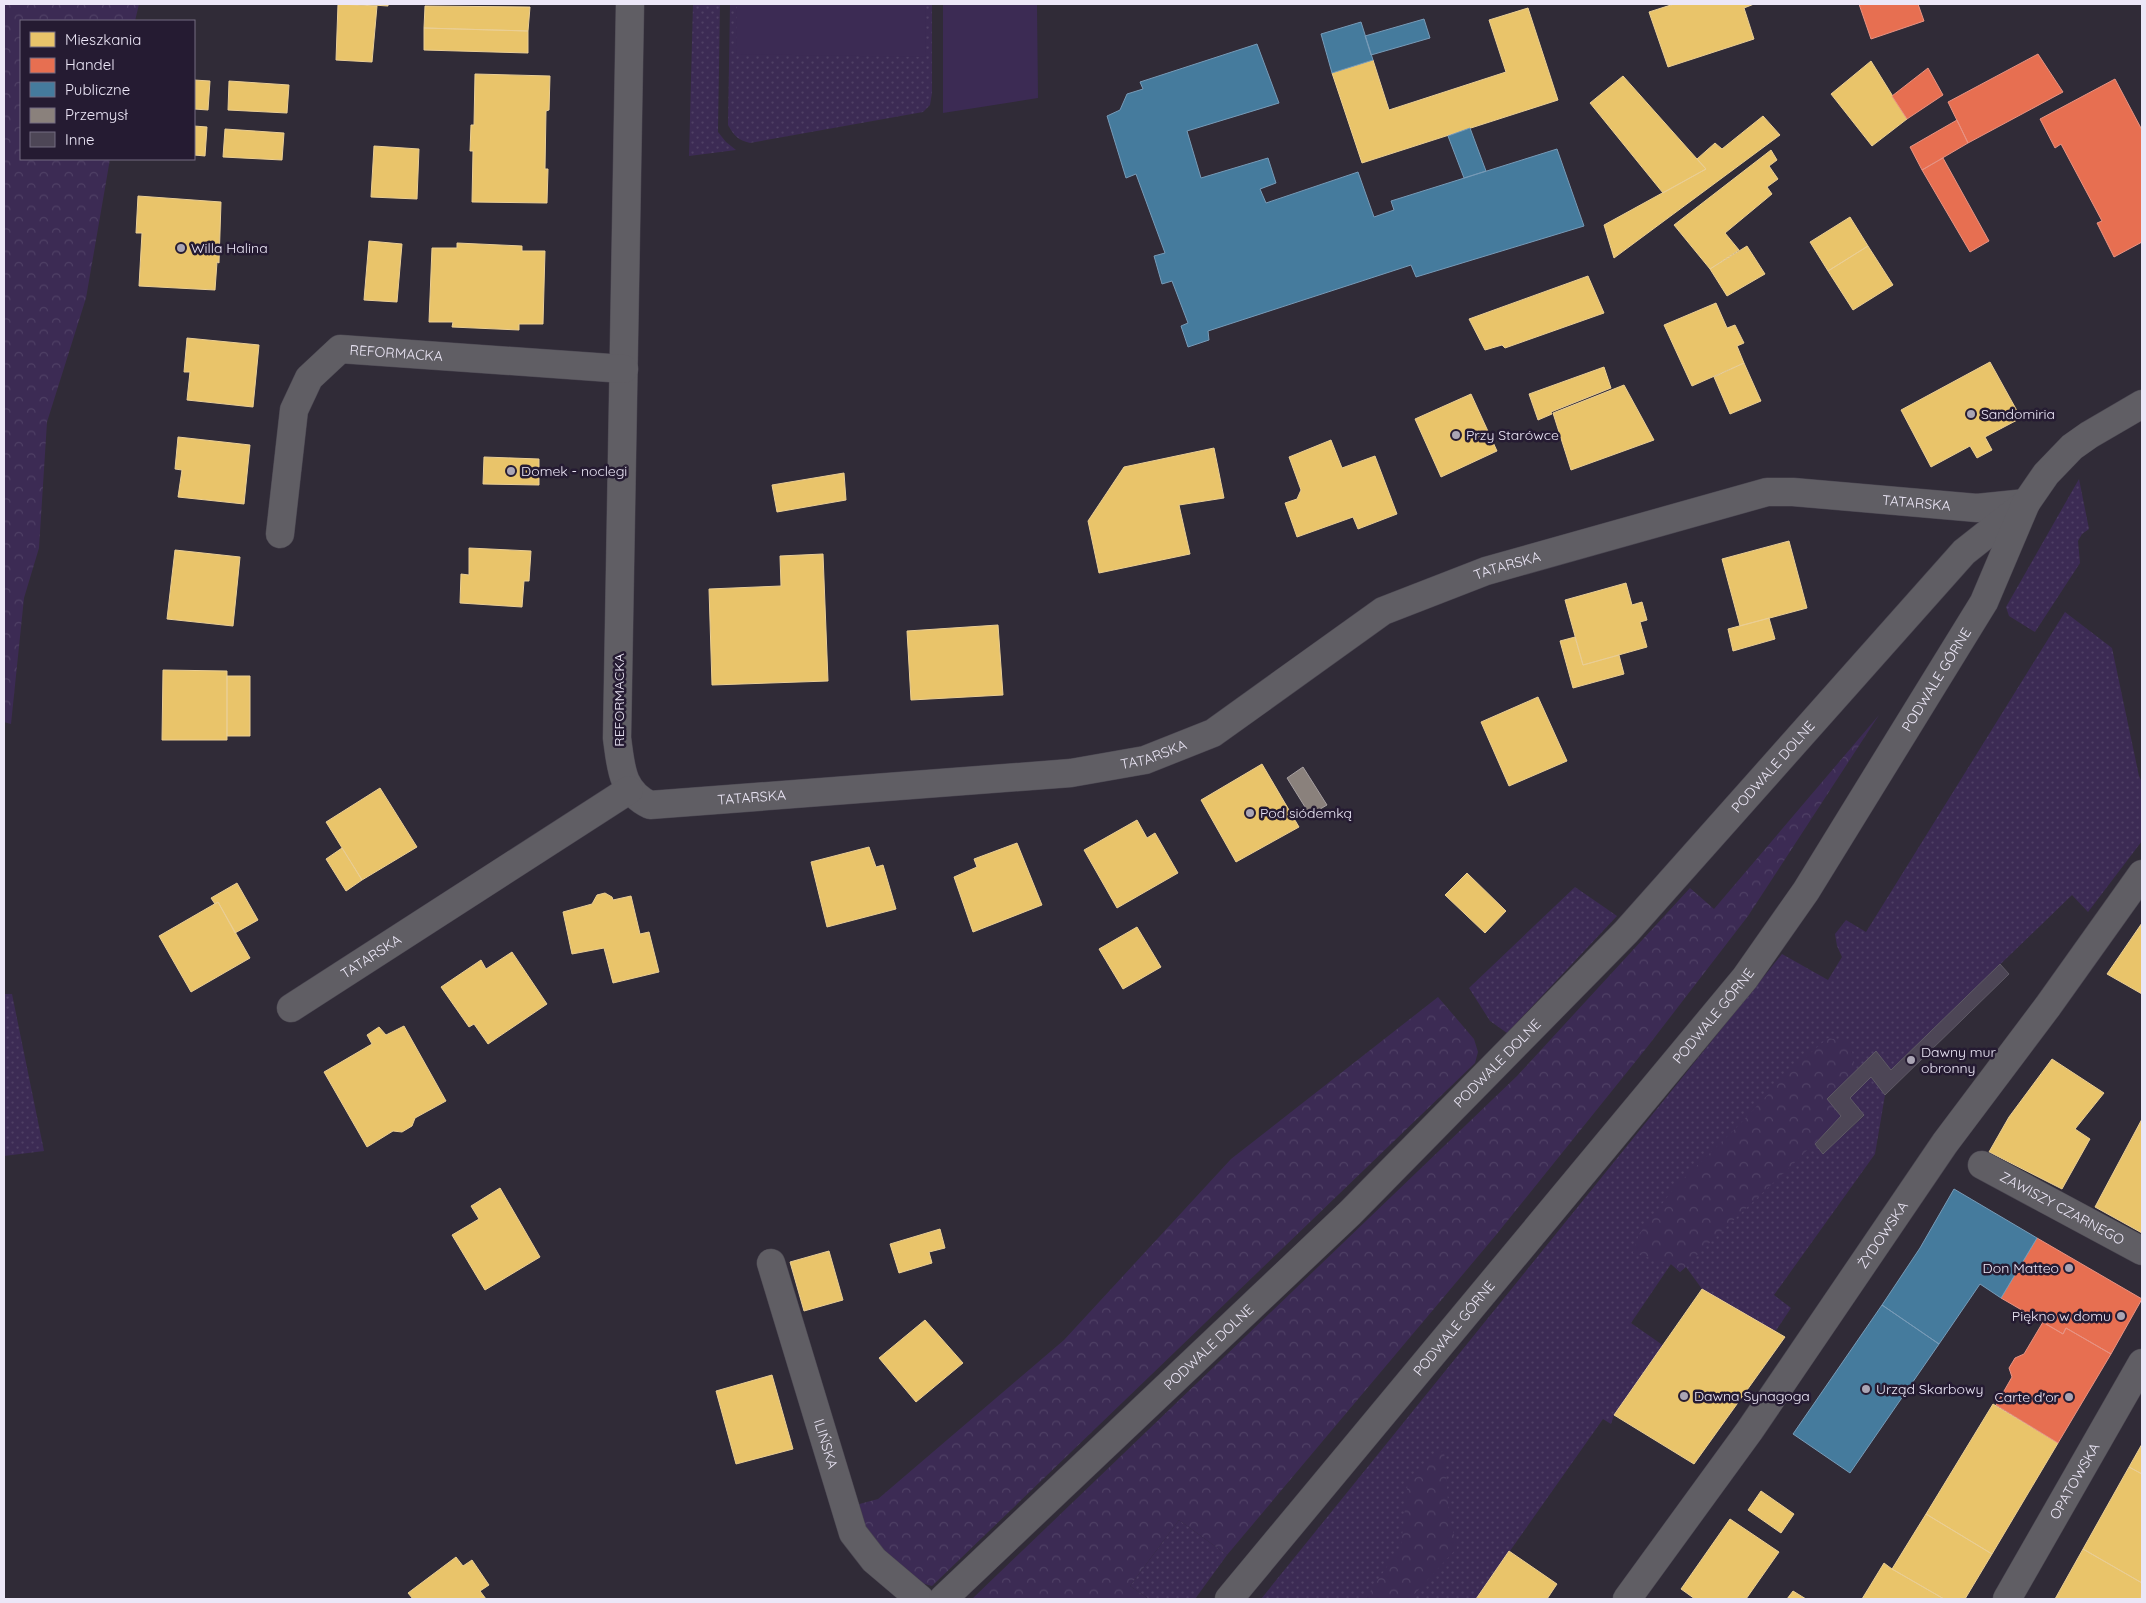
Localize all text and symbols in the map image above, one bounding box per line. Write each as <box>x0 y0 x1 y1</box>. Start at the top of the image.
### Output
legend <box>20 20 195 160</box>
text: Mieszkania <box>65 30 141 49</box>
text: Handel <box>65 55 115 74</box>
text: Publiczne <box>65 80 130 99</box>
text: Przemysł <box>65 105 128 124</box>
text: Inne <box>65 130 95 149</box>
place label: Willa Halina <box>191 239 268 257</box>
marker: Willa Halina <box>175 242 187 254</box>
street label: REFORMACKA <box>349 341 444 365</box>
place label: Sandomiria <box>1981 405 2055 423</box>
marker: Sandomiria <box>1965 408 1977 420</box>
place label: Przy Starówce <box>1466 426 1559 444</box>
marker: Przy Starówce <box>1450 429 1462 441</box>
place label: Domek - noclegi <box>521 462 627 480</box>
marker: Domek - noclegi <box>505 465 517 477</box>
street label: TATARSKA <box>1881 491 1951 515</box>
street label: TATARSKA <box>1471 547 1542 584</box>
street label: PODWALE GÓRNE <box>1897 624 1975 735</box>
street label: REFORMACKA <box>610 653 628 747</box>
street label: PODWALE DOLNE <box>1727 717 1819 816</box>
street label: TATARSKA <box>1119 735 1189 773</box>
street label: TATARSKA <box>717 786 787 809</box>
place label: Pod siódemką <box>1260 804 1352 822</box>
marker: Pod siódemką <box>1244 807 1256 819</box>
street label: TATARSKA <box>337 930 405 983</box>
street label: PODWALE GÓRNE <box>1669 965 1758 1067</box>
street label: PODWALE DOLNE <box>1450 1015 1545 1111</box>
place label: Dawny mur obronny <box>1921 1043 1997 1077</box>
marker: Dawny mur obronny <box>1905 1054 1917 1066</box>
street label: ZAWISZY CZARNEGO <box>1997 1167 2128 1249</box>
street label: ŻYDOWSKA <box>1853 1198 1912 1272</box>
place label: Don Matteo <box>1983 1259 2059 1277</box>
marker: Don Matteo <box>2063 1262 2075 1274</box>
street label: PODWALE GÓRNE <box>1409 1277 1499 1380</box>
street label: PODWALE DOLNE <box>1160 1300 1257 1394</box>
place label: Piękno w domu <box>2012 1307 2111 1325</box>
marker: Piękno w domu <box>2115 1310 2127 1322</box>
place label: Urząd Skarbowy <box>1876 1380 1983 1398</box>
marker: Urząd Skarbowy <box>1860 1383 1872 1395</box>
place label: Dawna Synagoga <box>1694 1387 1810 1405</box>
place label: Carte d'or <box>1995 1388 2060 1406</box>
marker: Dawna Synagoga <box>1678 1390 1690 1402</box>
marker: Carte d'or <box>2063 1391 2075 1403</box>
street label: ILIŃSKA <box>810 1417 842 1471</box>
street label: OPATOWSKA <box>2045 1439 2104 1523</box>

